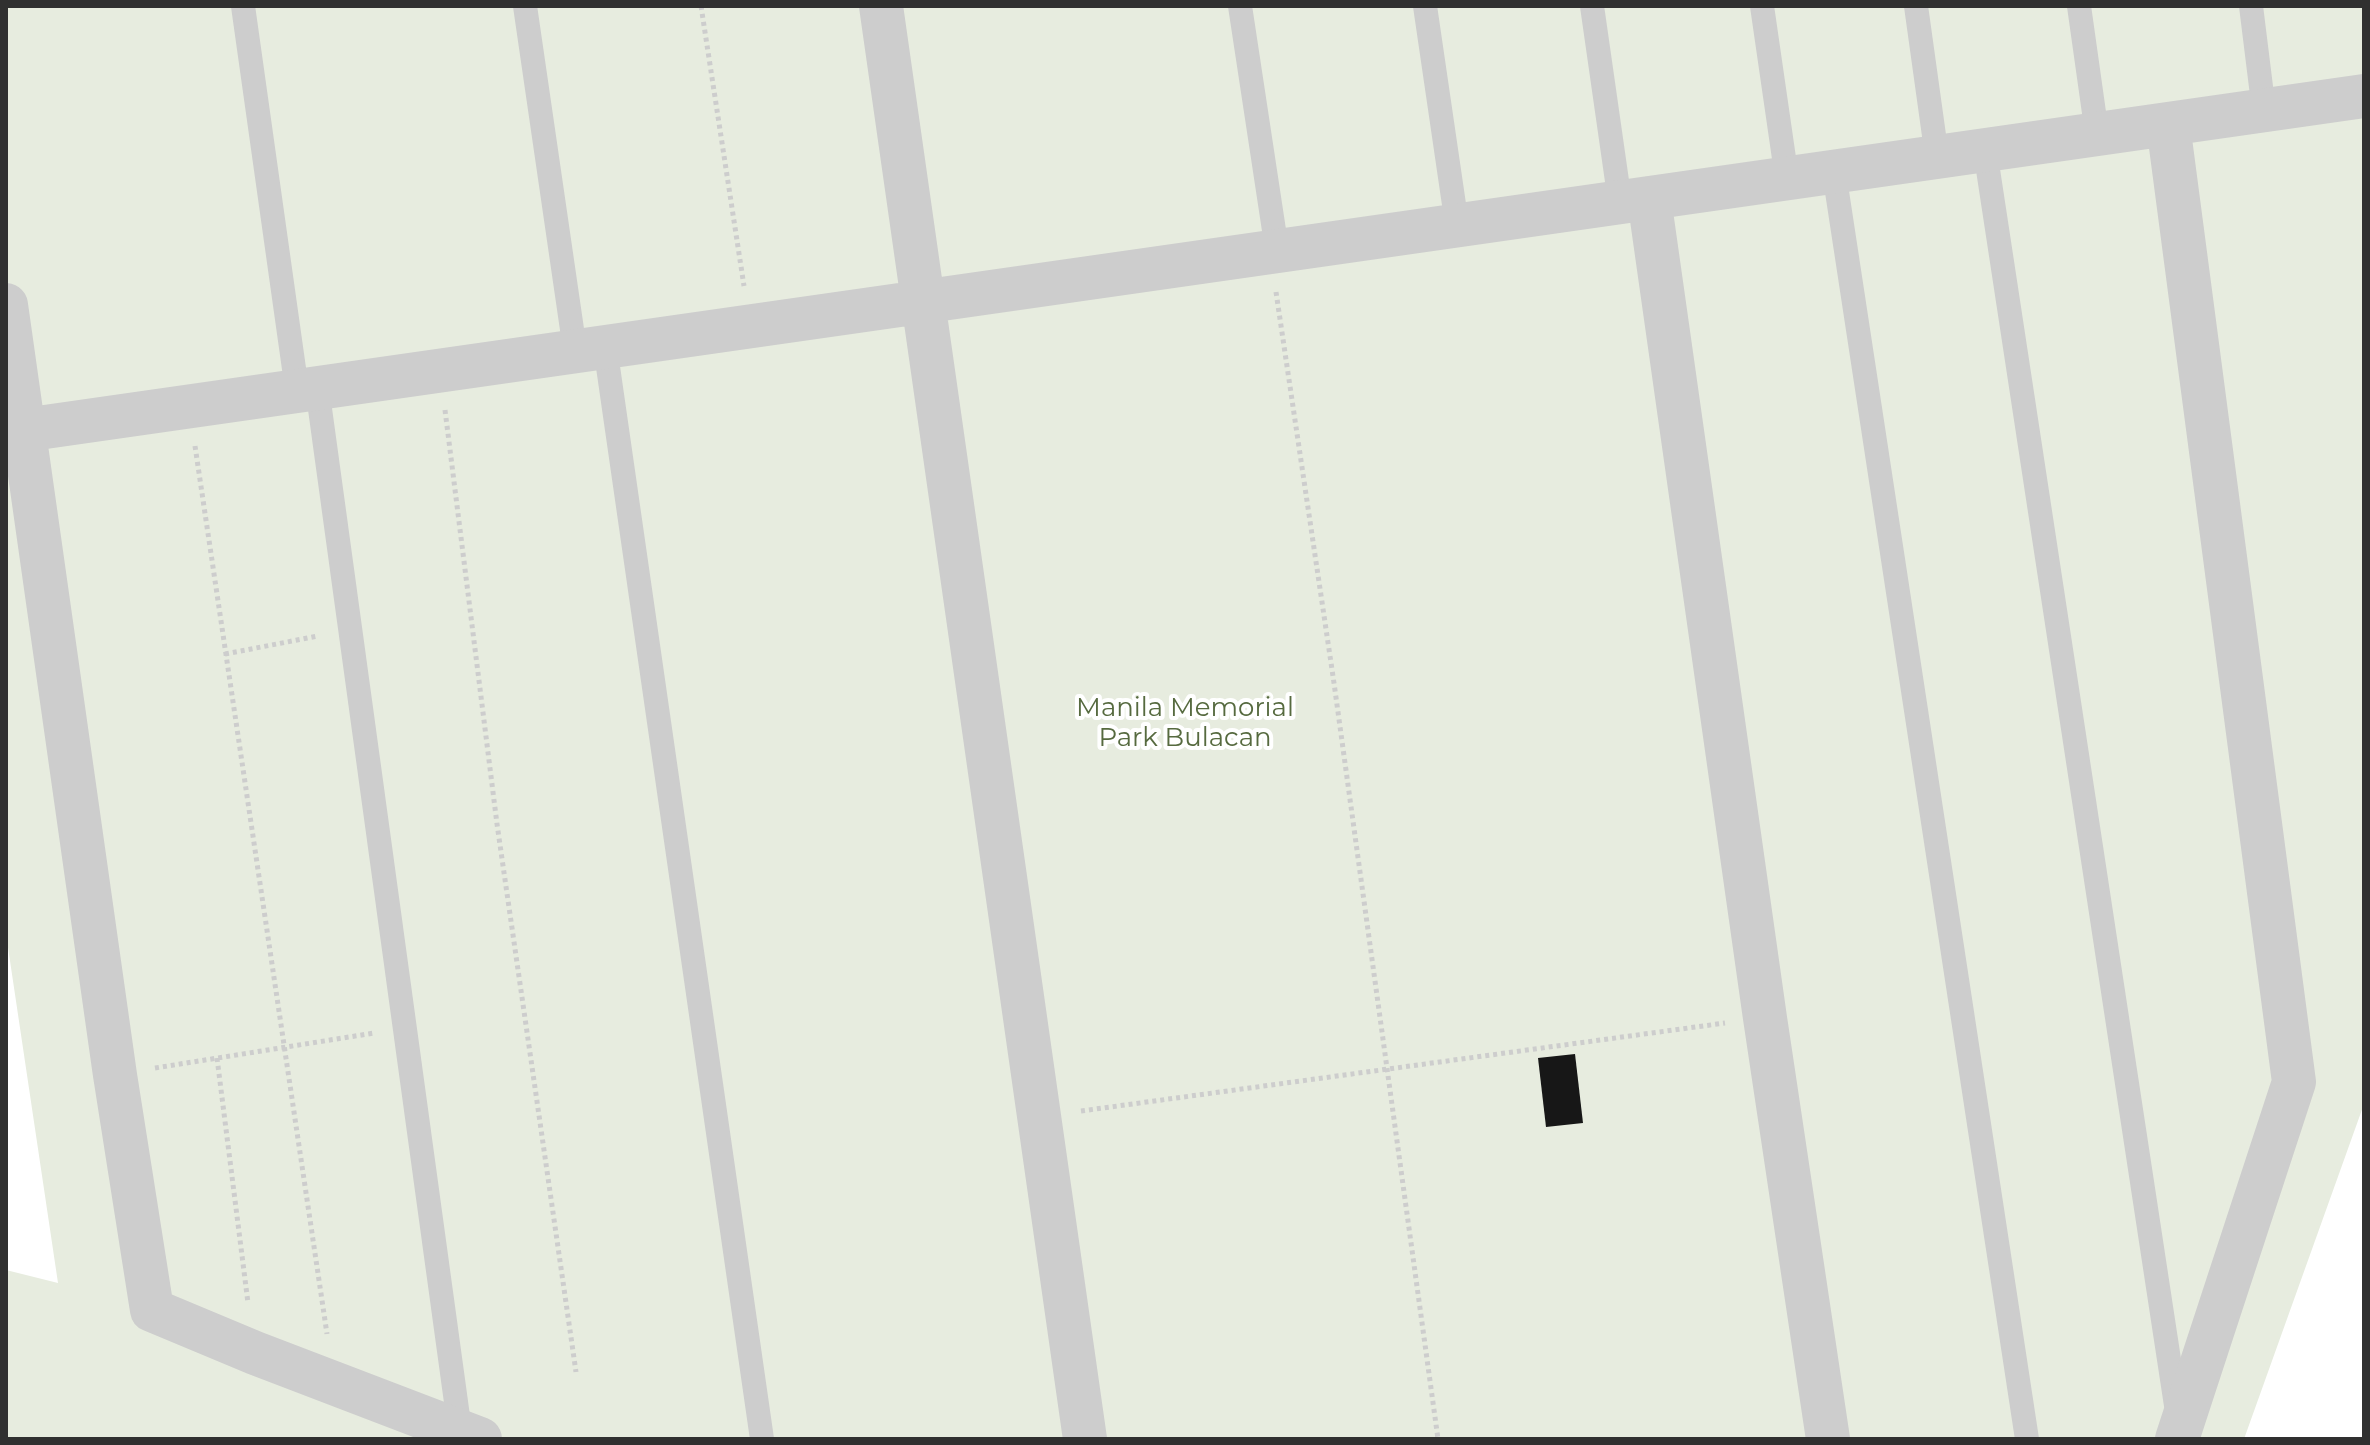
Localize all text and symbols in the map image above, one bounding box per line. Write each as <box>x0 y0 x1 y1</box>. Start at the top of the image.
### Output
park label: Manila Memorial Park Bulacan <box>1076 692 1294 754</box>

